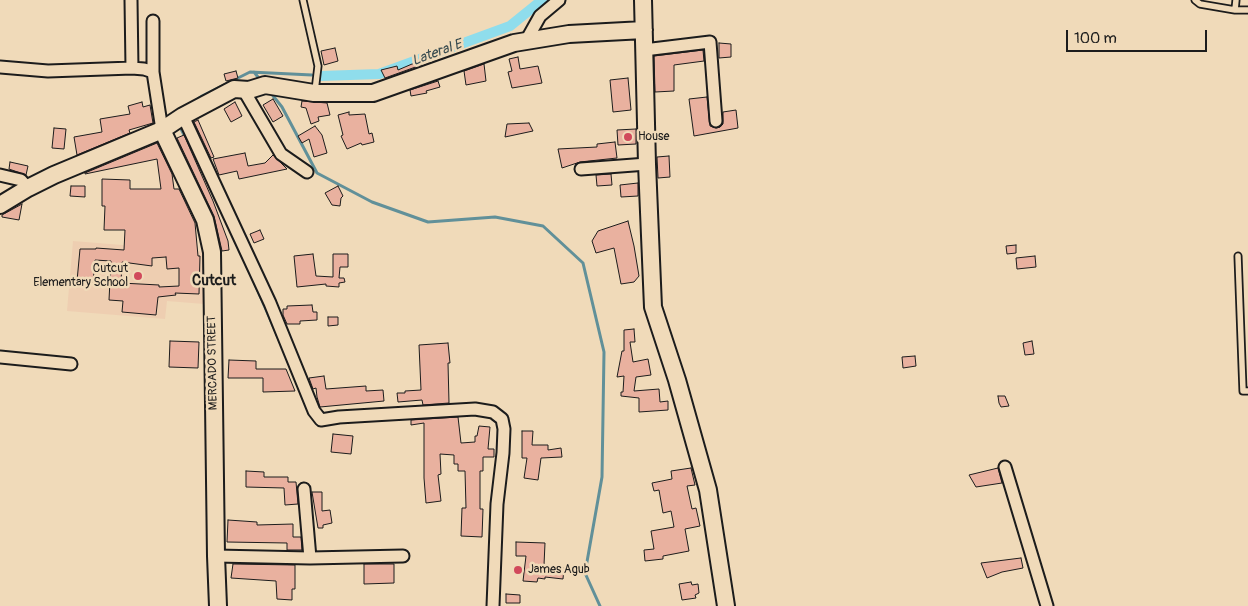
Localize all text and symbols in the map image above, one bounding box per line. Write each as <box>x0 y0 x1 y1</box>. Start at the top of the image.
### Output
scale bar <box>1068 20 1209 52</box>
text: 100 m <box>1074 29 1117 48</box>
water label: Lateral E <box>410 36 464 70</box>
place label: House <box>638 130 669 144</box>
marker: House <box>622 131 634 143</box>
place label: Cutcut Elementary School <box>33 262 128 290</box>
marker: Cutcut Elementary School <box>132 270 144 282</box>
district label: Cutcut <box>192 272 236 290</box>
street label: MERCADO STREET <box>205 316 221 410</box>
place label: James Agub <box>528 563 590 577</box>
marker: James Agub <box>512 564 524 576</box>

